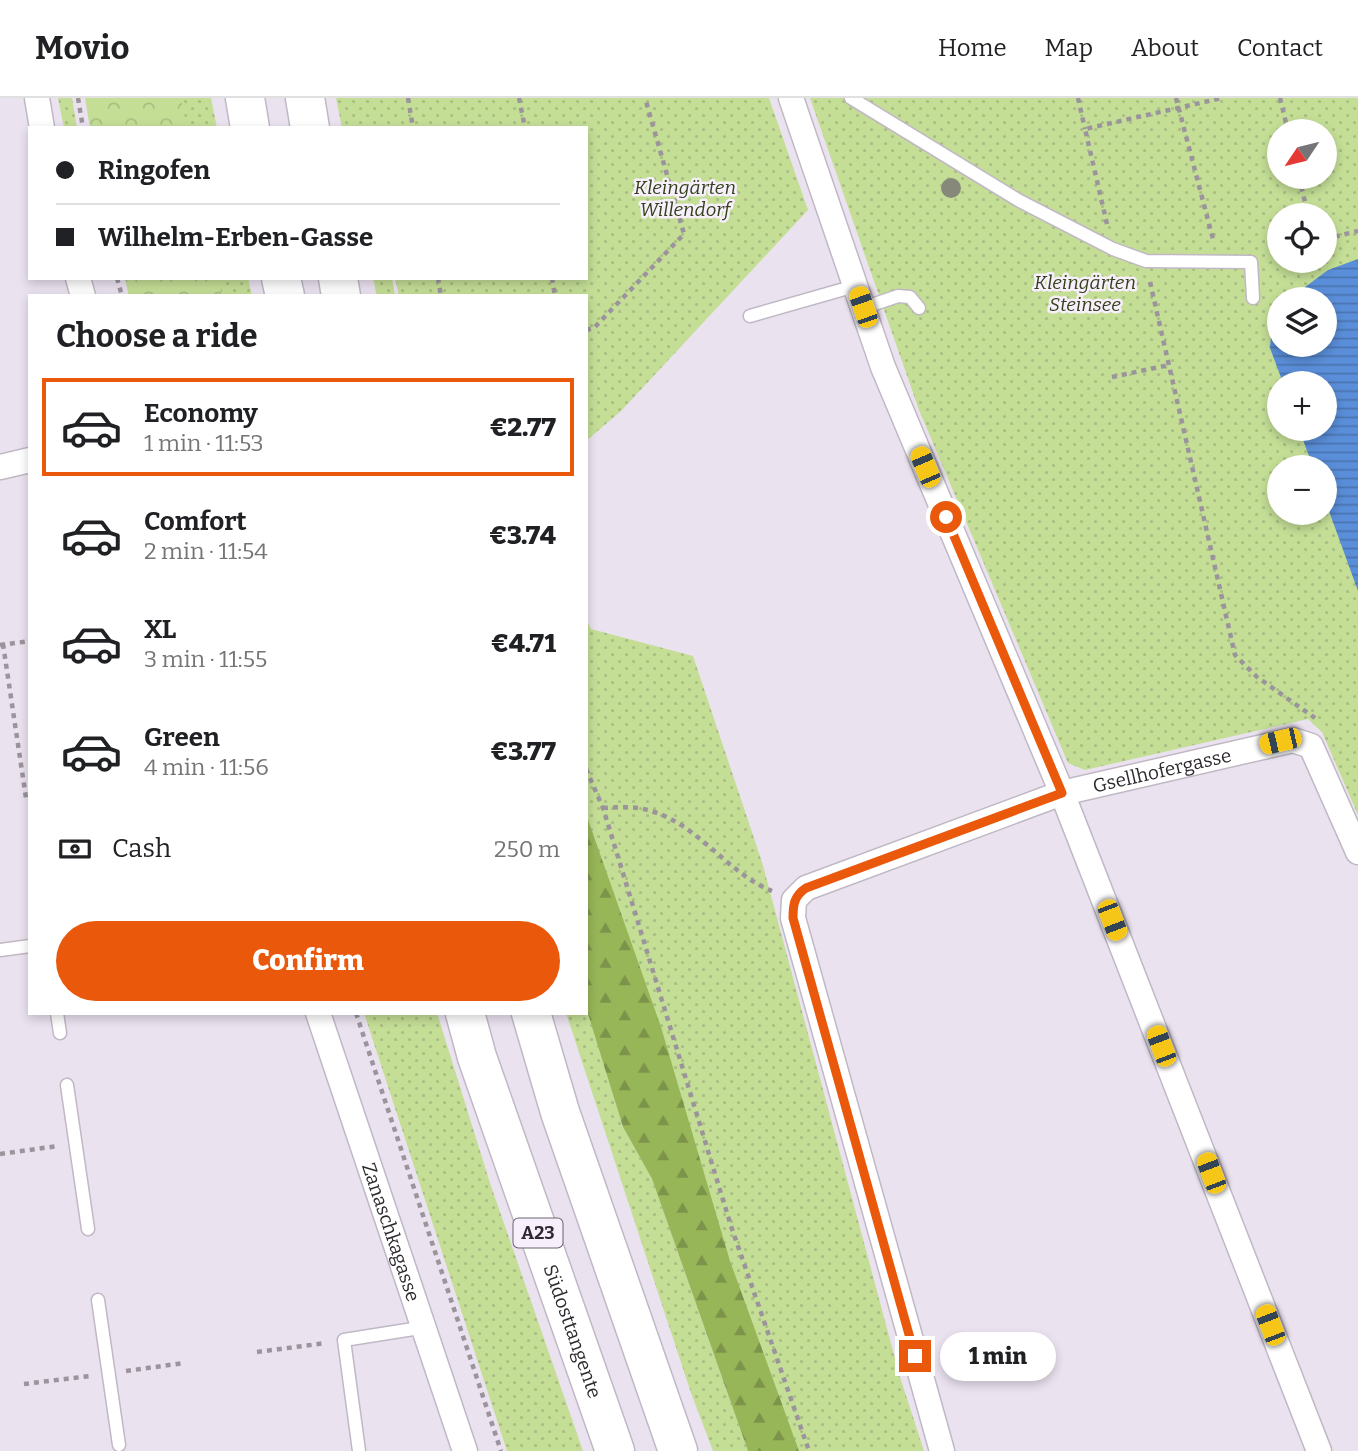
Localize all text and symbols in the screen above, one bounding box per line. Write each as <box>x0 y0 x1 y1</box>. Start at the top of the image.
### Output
text: Movio <box>35 28 130 68</box>
text: Home <box>938 34 1007 62</box>
text: Map <box>1045 34 1093 62</box>
text: About <box>1131 34 1199 62</box>
text: Contact <box>1237 34 1323 62</box>
north arrow <box>1267 119 1337 189</box>
map controls <box>1267 119 1337 525</box>
text: Ringofen <box>98 155 210 186</box>
park label: Kleingärten Willendorf <box>634 176 736 221</box>
button: locate <box>1267 203 1337 273</box>
text: Wilhelm-Erben-Gasse <box>98 222 373 253</box>
park label: Kleingärten Steinsee <box>1034 271 1136 316</box>
car <box>847 284 880 330</box>
button: layers <box>1267 287 1337 357</box>
text: Choose a ride <box>56 317 257 355</box>
button: + <box>1267 371 1337 441</box>
icon: car <box>60 396 123 459</box>
text: Economy <box>144 398 258 429</box>
text: €2.77 <box>490 412 556 443</box>
text: 1 min · 11:53 <box>144 429 264 457</box>
car <box>908 444 943 490</box>
button: − <box>1267 455 1337 525</box>
route start <box>930 501 962 533</box>
icon: car <box>60 504 123 567</box>
text: Comfort <box>144 506 247 537</box>
text: €3.74 <box>489 520 556 551</box>
text: 2 min · 11:54 <box>144 537 268 565</box>
icon: car <box>60 612 123 675</box>
text: XL <box>144 614 176 645</box>
text: €4.71 <box>491 628 556 659</box>
text: 3 min · 11:55 <box>144 645 267 673</box>
icon: car <box>60 720 123 783</box>
text: Green <box>144 722 220 753</box>
car <box>1258 726 1303 756</box>
text: €3.77 <box>490 736 556 767</box>
street label: Gsellhofergasse <box>1090 743 1233 797</box>
text: 4 min · 11:56 <box>144 753 269 781</box>
icon: cash <box>56 830 94 868</box>
text: Cash <box>112 833 171 864</box>
text: 250 m <box>494 835 560 863</box>
car <box>1095 897 1130 943</box>
button: Confirm <box>56 921 560 1001</box>
car <box>1144 1023 1179 1069</box>
car <box>1194 1150 1229 1196</box>
street label: Zanaschkagasse <box>358 1160 425 1304</box>
road number: A23 <box>514 1218 562 1248</box>
street label: Südosttangente <box>539 1261 607 1401</box>
car <box>1253 1302 1288 1348</box>
callout: 1 min <box>940 1332 1055 1380</box>
route end <box>899 1340 931 1372</box>
text: 1 min <box>969 1342 1027 1370</box>

